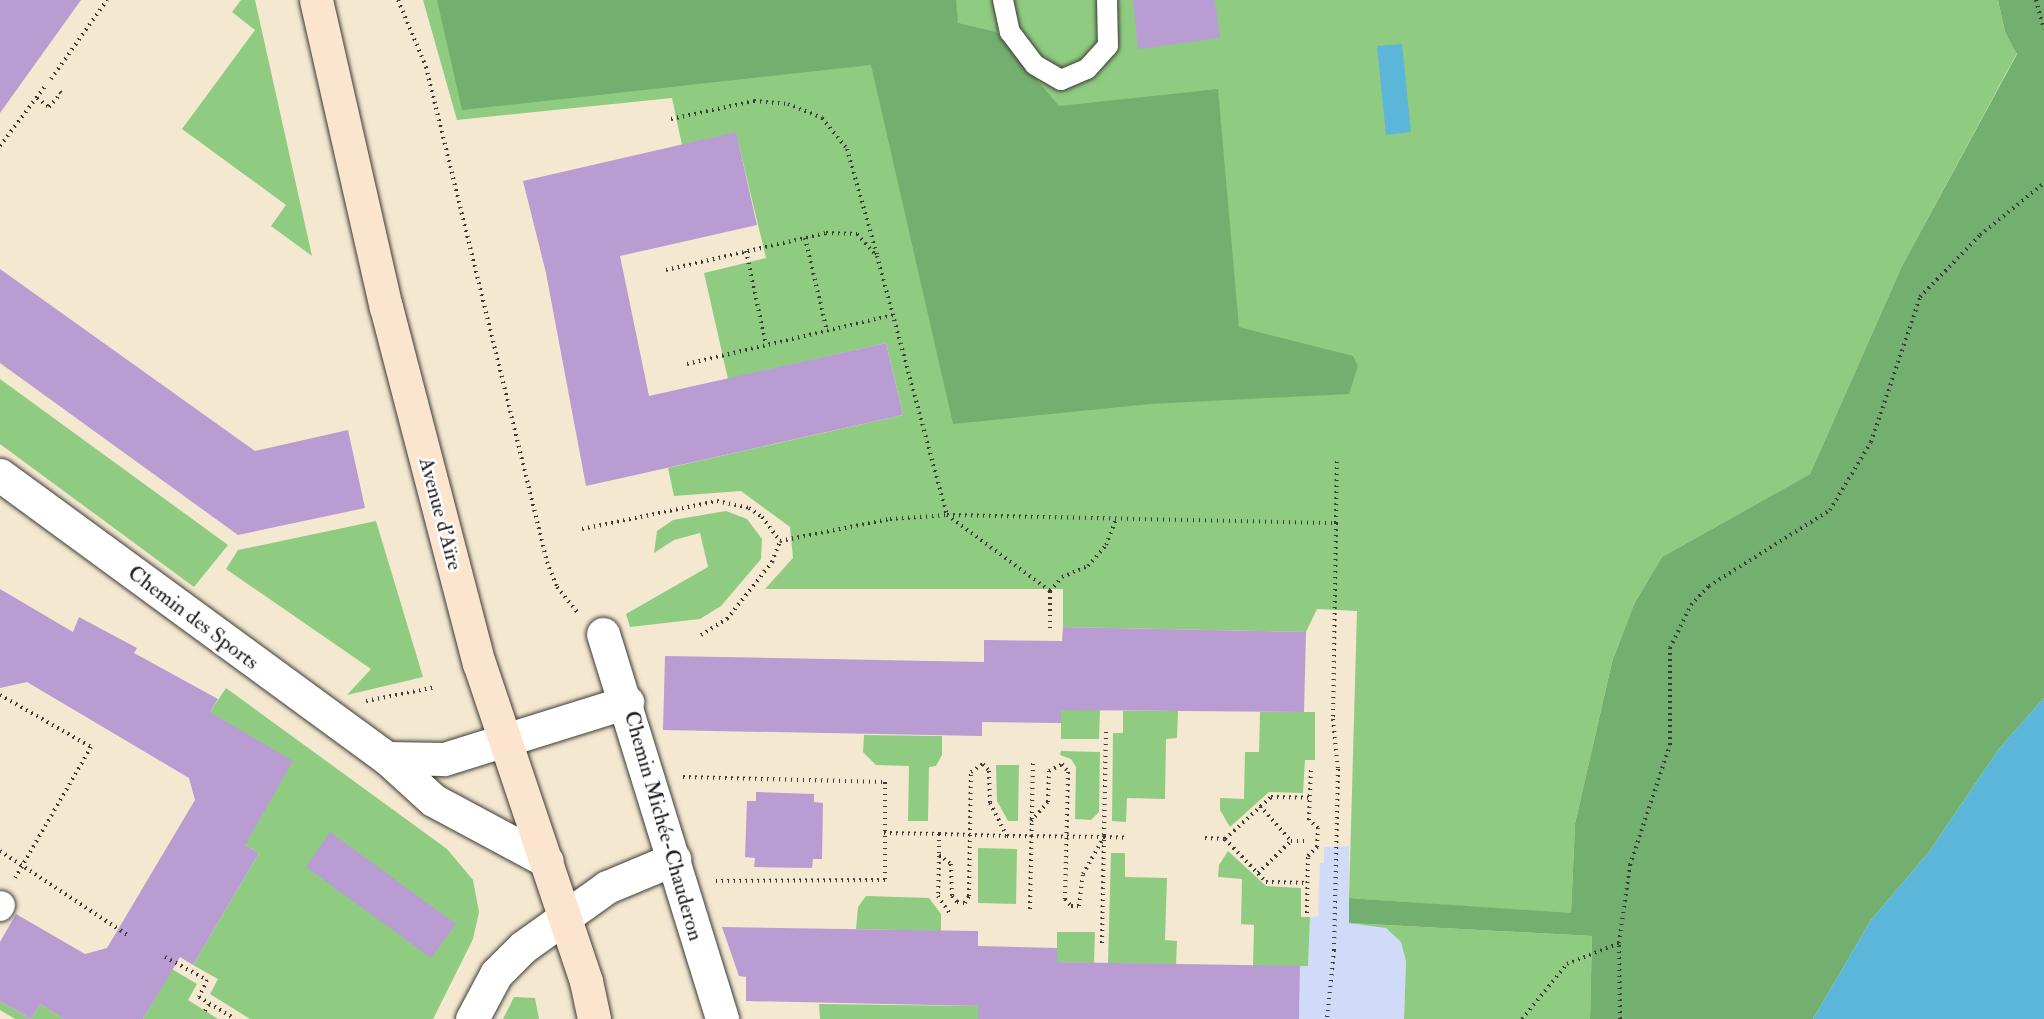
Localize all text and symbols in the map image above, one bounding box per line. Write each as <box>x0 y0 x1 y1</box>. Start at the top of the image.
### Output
street label: Avenue d'Aïre <box>413 455 467 573</box>
street label: Chemin des Sports <box>123 561 263 675</box>
street label: Chemin Michée-Chauderon <box>618 708 708 944</box>

